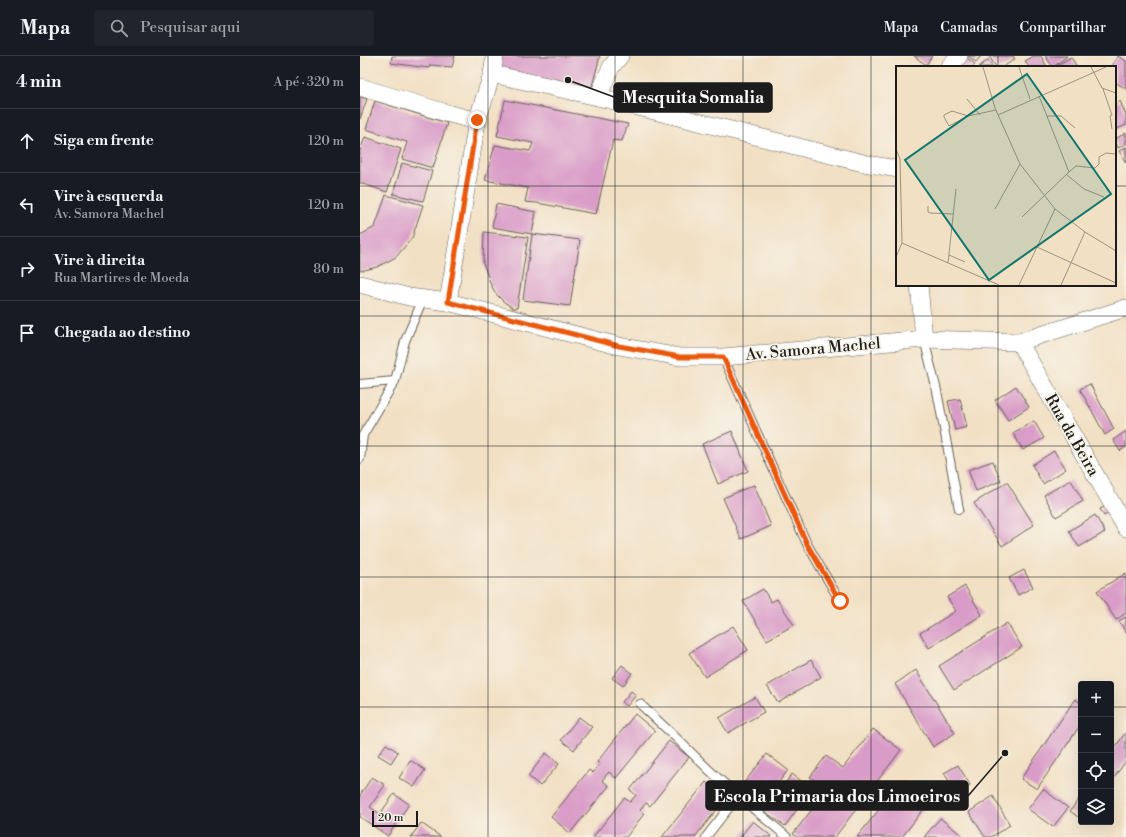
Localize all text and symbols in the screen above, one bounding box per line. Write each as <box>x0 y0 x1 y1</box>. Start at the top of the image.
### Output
search box <box>94 10 374 46</box>
text: Mapa <box>20 16 70 40</box>
icon: search <box>108 17 130 39</box>
text: Pesquisar aqui <box>140 18 241 37</box>
text: Mapa <box>884 19 918 37</box>
text: Camadas <box>940 19 997 37</box>
text: Compartilhar <box>1019 19 1106 37</box>
inset map <box>896 66 1116 286</box>
text: 4 min <box>16 71 61 93</box>
text: A pé · 320 m <box>274 74 344 90</box>
callout: Mesquita Somalia <box>614 83 772 112</box>
text: Mesquita Somalia <box>622 87 765 109</box>
route end <box>468 111 486 129</box>
icon: ahead <box>16 130 38 152</box>
text: Siga em frente <box>54 131 154 150</box>
text: 120 m <box>308 133 344 149</box>
text: Vire à esquerda <box>54 187 163 206</box>
icon: left <box>16 194 38 216</box>
text: 120 m <box>308 197 344 213</box>
text: Av. Samora Machel <box>54 206 164 222</box>
text: Vire à direita <box>54 251 145 270</box>
icon: right <box>16 258 38 280</box>
text: 80 m <box>313 261 344 277</box>
text: Rua Martires de Moeda <box>54 270 189 286</box>
icon: arrive <box>16 322 38 344</box>
text: Chegada ao destino <box>54 323 190 342</box>
street label: Av. Samora Machel <box>744 333 882 365</box>
street label: Rua da Beira <box>1040 390 1104 480</box>
route start <box>831 592 849 610</box>
map controls <box>1078 681 1114 825</box>
button: + <box>1078 681 1114 717</box>
button: − <box>1078 717 1114 753</box>
button: locate <box>1078 753 1114 789</box>
callout: Escola Primaria dos Limoeiros <box>706 781 968 810</box>
text: Escola Primaria dos Limoeiros <box>714 786 960 808</box>
button: layers <box>1078 789 1114 825</box>
scale bar <box>372 809 418 828</box>
text: 20 m <box>378 811 403 825</box>

